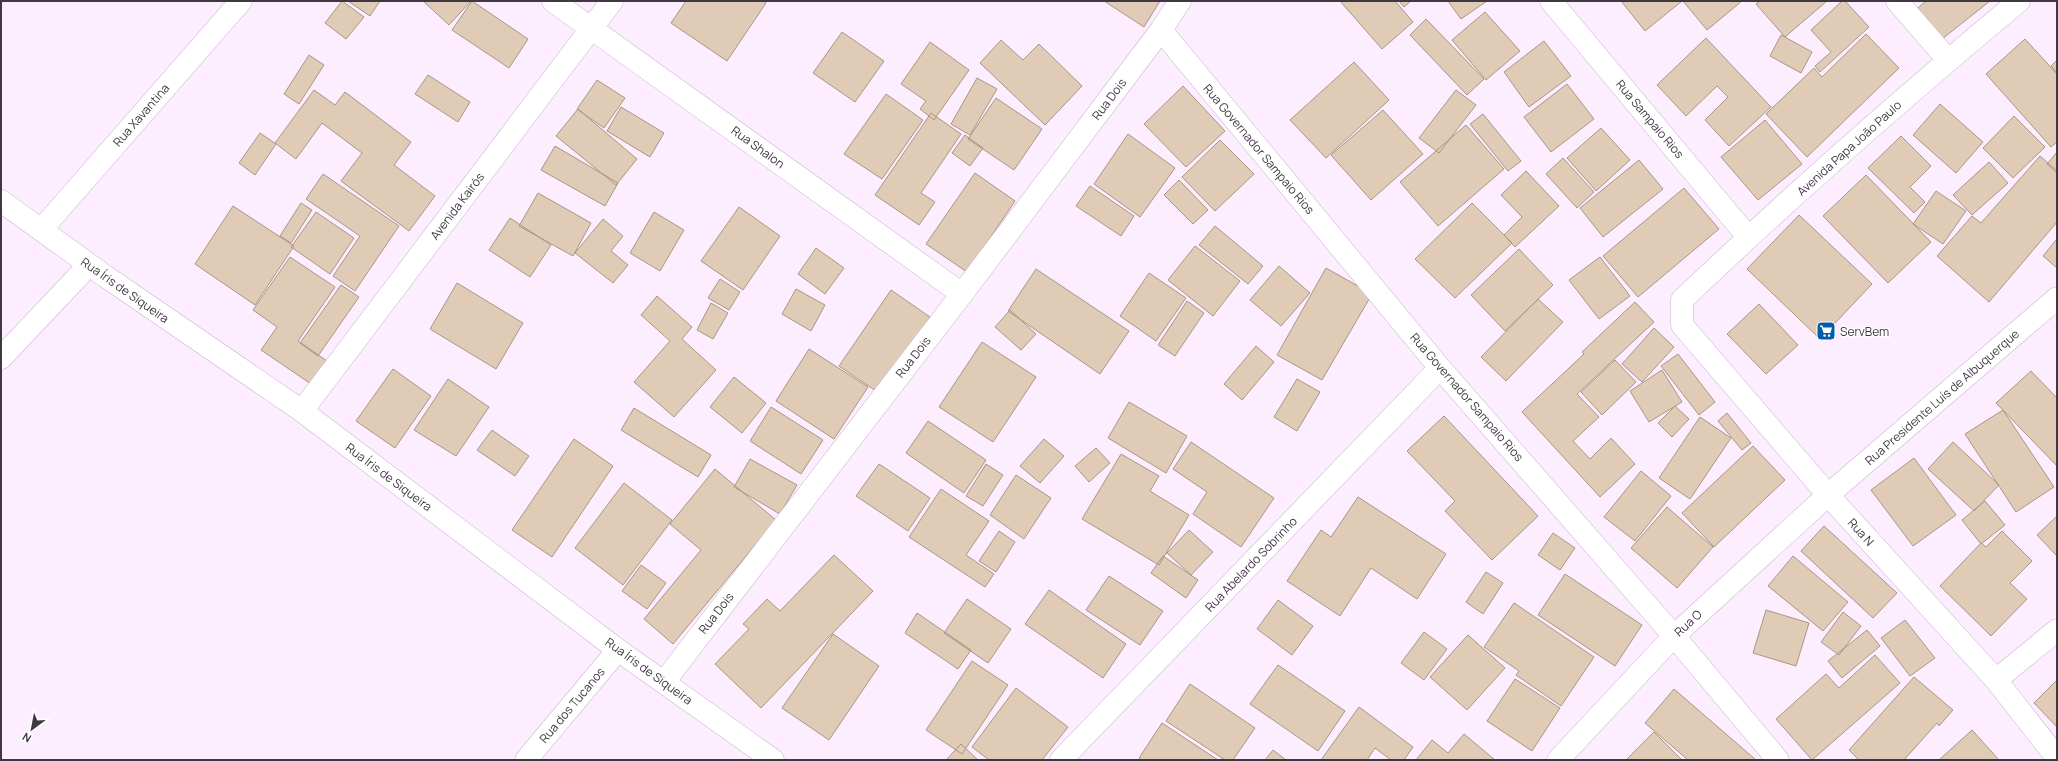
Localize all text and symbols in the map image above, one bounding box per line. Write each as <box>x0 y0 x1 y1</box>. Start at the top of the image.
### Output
street label: Rua Dois <box>1088 75 1130 123</box>
street label: Rua Sampaio Rios <box>1612 76 1688 162</box>
street label: Rua Xavantina <box>109 80 173 150</box>
street label: Rua Governador Sampaio Rios <box>1199 80 1319 218</box>
street label: Avenida Papa João Paulo <box>1793 96 1905 200</box>
street label: Rua Shalon <box>728 122 788 172</box>
street label: Avenida Kairós <box>426 169 488 243</box>
street label: Rua Íris de Siqueira <box>78 253 172 327</box>
supermarket icon: ServBem <box>1815 320 1837 342</box>
place label: ServBem <box>1840 323 1889 340</box>
street label: Rua Presidente Luís de Albuquerque <box>1861 325 2023 469</box>
street label: Rua Governador Sampaio Rios <box>1406 329 1528 465</box>
street label: Rua Dois <box>892 333 934 381</box>
street label: Rua Íris de Siqueira <box>342 439 436 515</box>
street label: Rua Abelardo Sobrinho <box>1201 513 1301 615</box>
street label: Rua N <box>1844 514 1878 550</box>
street label: Rua Dois <box>695 589 737 637</box>
street label: Rua O <box>1670 606 1706 640</box>
street label: Rua Íris de Siqueira <box>602 634 696 708</box>
street label: Rua dos Tucanos <box>535 664 609 746</box>
north arrow <box>12 709 52 749</box>
text: N <box>19 729 34 746</box>

